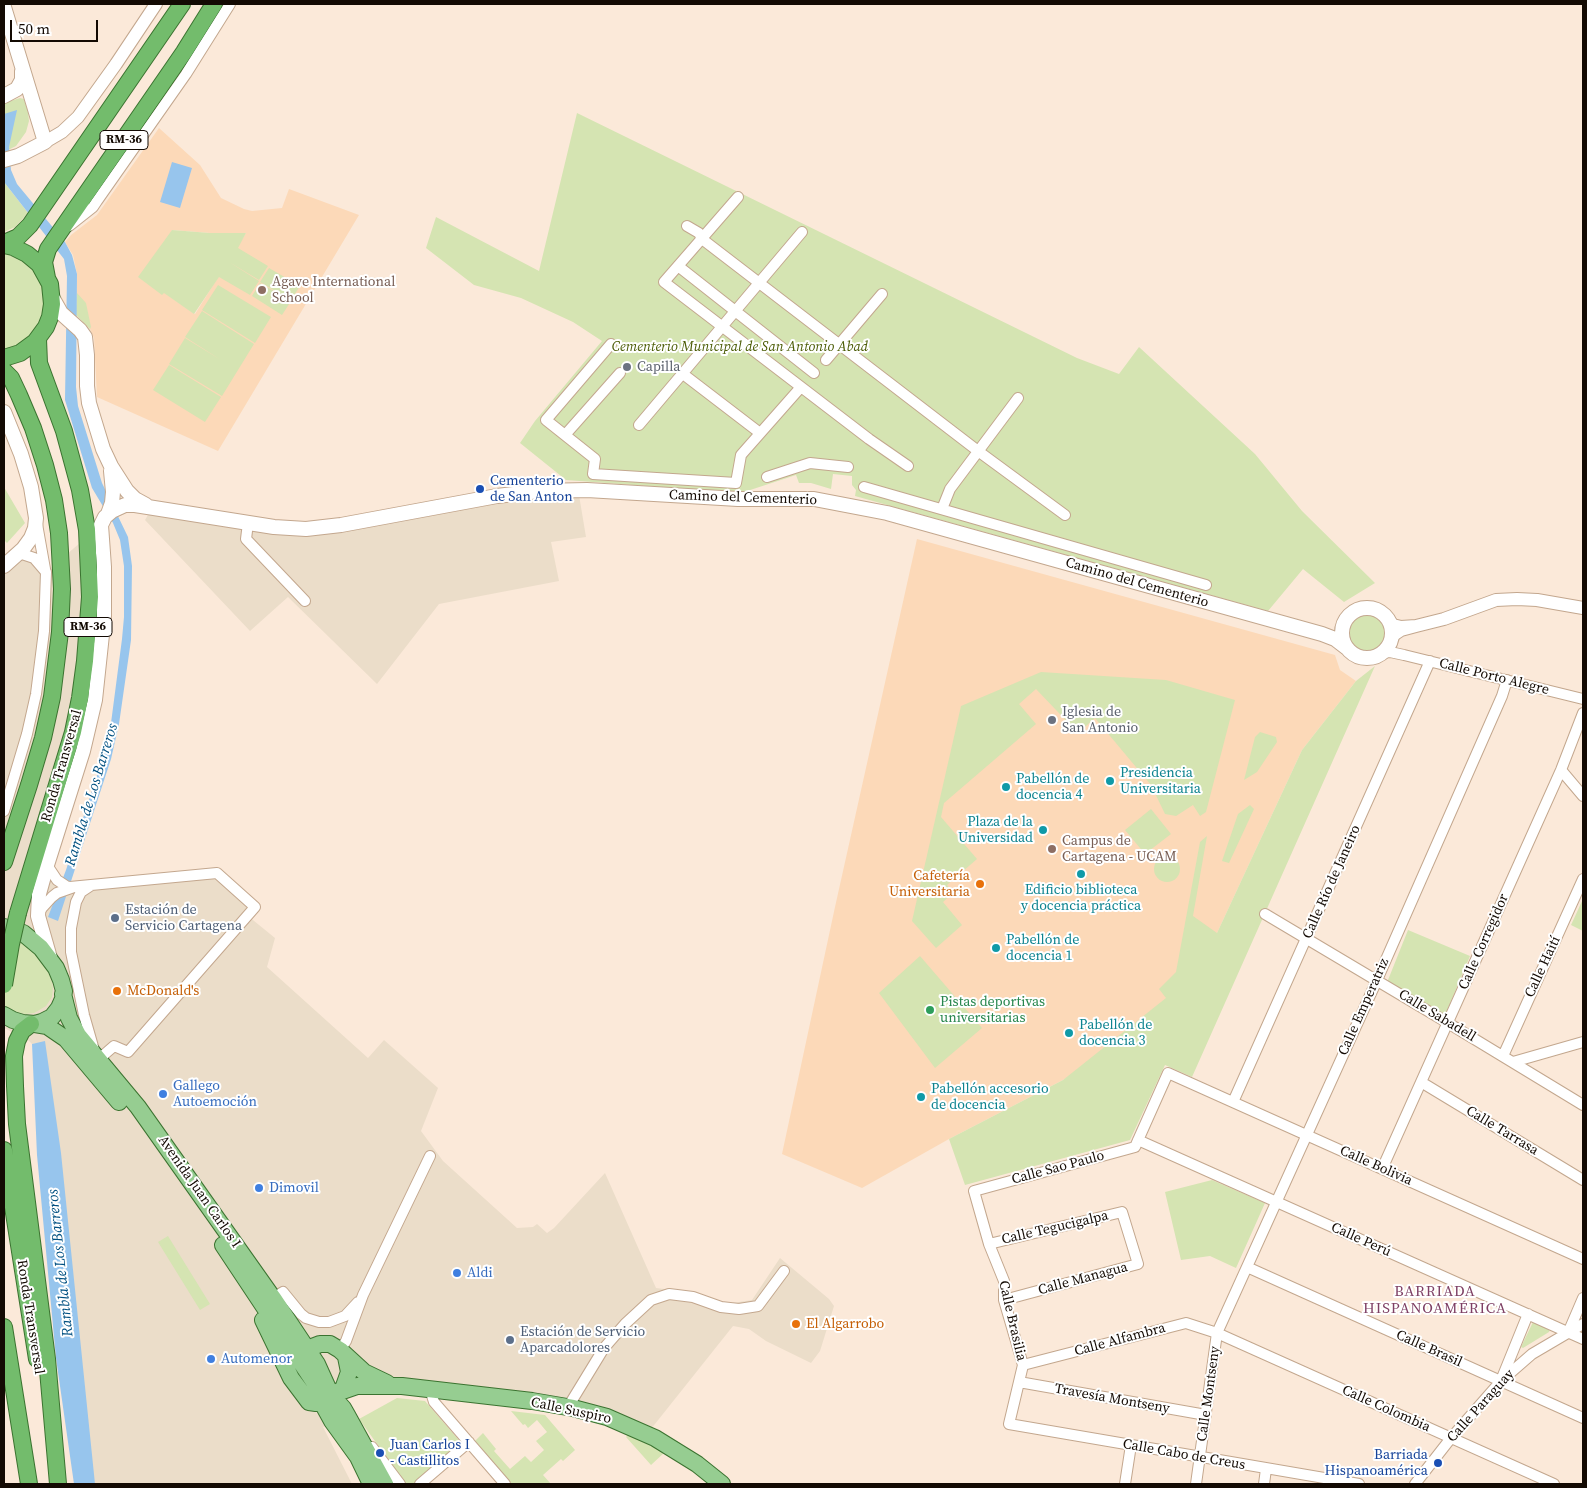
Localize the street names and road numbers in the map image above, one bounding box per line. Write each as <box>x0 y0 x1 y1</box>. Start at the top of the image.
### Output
road number: RM-36 <box>100 130 148 150</box>
street label: Camino del Cementerio <box>669 487 817 509</box>
street label: Camino del Cementerio <box>1064 555 1210 611</box>
road number: RM-36 <box>64 618 112 636</box>
street label: Calle Porto Alegre <box>1437 655 1551 699</box>
street label: Ronda Transversal <box>38 708 86 824</box>
street label: Calle Río de Janeiro <box>1299 823 1365 941</box>
street label: Calle Corregidor <box>1455 892 1513 992</box>
street label: Calle Haití <box>1522 934 1564 1000</box>
street label: Calle Emperatriz <box>1335 956 1393 1058</box>
street label: Calle Sabadell <box>1395 986 1479 1046</box>
street label: Calle Tarrasa <box>1463 1103 1541 1159</box>
street label: Avenida Juan Carlos I <box>154 1133 244 1251</box>
street label: Calle Bolivia <box>1337 1143 1415 1189</box>
street label: Calle Sao Paulo <box>1010 1148 1106 1188</box>
street label: Calle Tegucigalpa <box>1000 1208 1110 1248</box>
street label: Calle Perú <box>1328 1219 1394 1261</box>
street label: Ronda Transversal <box>13 1258 47 1376</box>
street label: Calle Managua <box>1036 1259 1130 1299</box>
street label: Calle Brasilia <box>995 1279 1029 1363</box>
street label: Calle Alfambra <box>1073 1320 1167 1360</box>
street label: Calle Brasil <box>1393 1327 1465 1371</box>
street label: Calle Montseny <box>1194 1345 1224 1443</box>
street label: Calle Paraguay <box>1444 1366 1518 1446</box>
street label: Travesía Montseny <box>1053 1381 1171 1417</box>
street label: Calle Colombia <box>1339 1382 1433 1436</box>
street label: Calle Suspiro <box>529 1394 613 1428</box>
street label: Calle Cabo de Creus <box>1121 1436 1247 1474</box>

